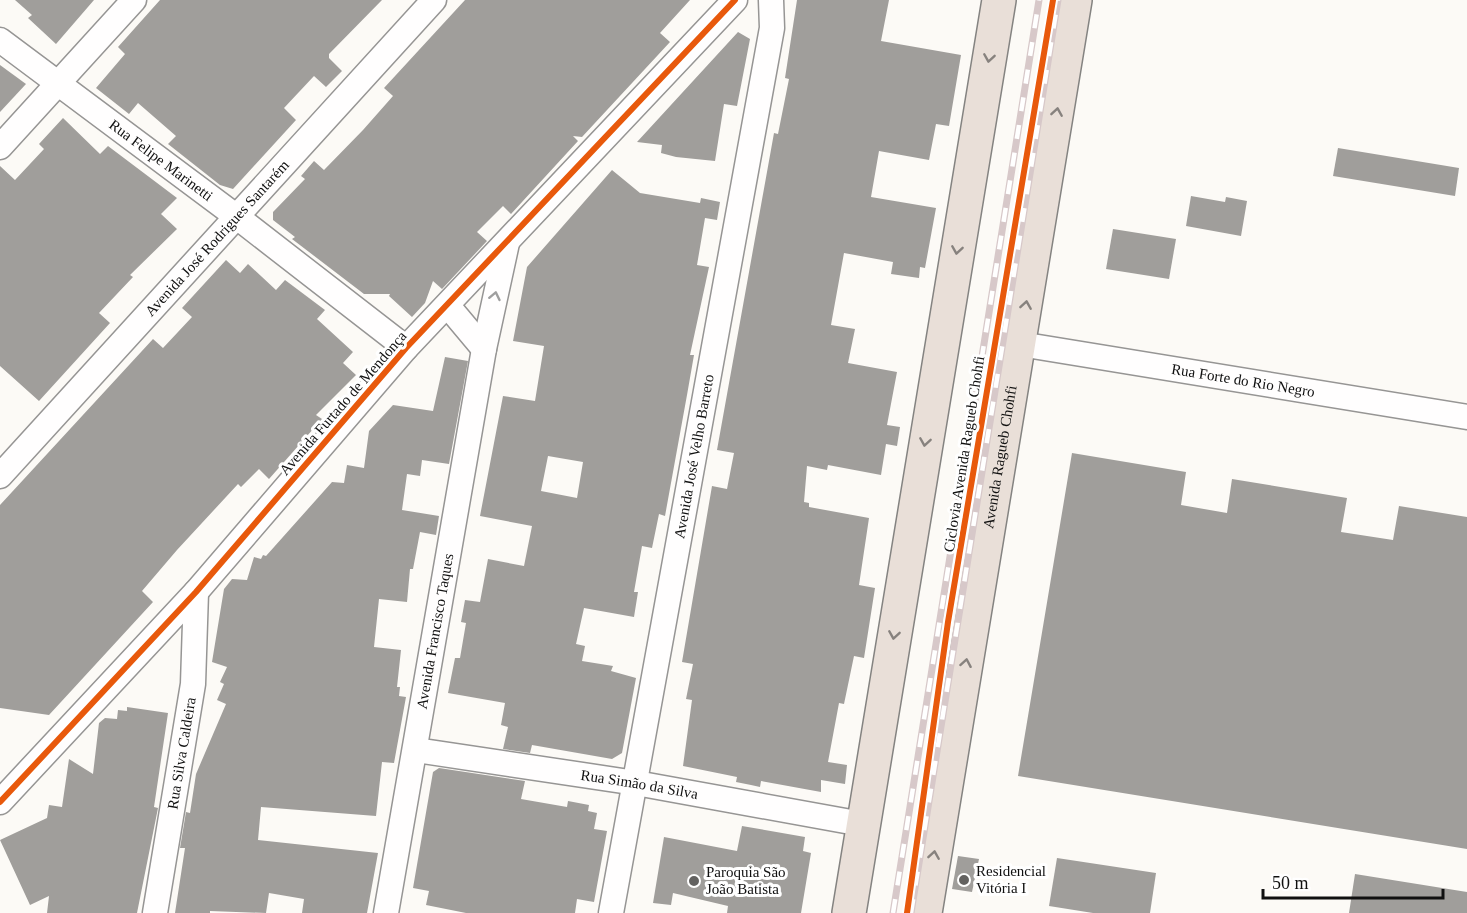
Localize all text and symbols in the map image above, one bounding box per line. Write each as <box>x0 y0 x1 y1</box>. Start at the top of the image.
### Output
one-way arrow <box>983 52 996 62</box>
one-way arrow <box>1050 108 1062 117</box>
street label: Rua Felipe Marinetti <box>106 116 216 204</box>
street label: Avenida José Rodrigues Santarém <box>142 157 292 319</box>
one-way arrow <box>952 245 964 255</box>
one-way arrow <box>488 291 501 301</box>
one-way arrow <box>1019 300 1031 309</box>
street label: Avenida Furtado de Mendonça <box>276 328 410 478</box>
street label: Ciclovia Avenida Ragueb Chohfi <box>941 355 987 553</box>
street label: Rua Forte do Rio Negro <box>1170 361 1316 400</box>
street label: Avenida José Velho Barreto <box>671 373 717 540</box>
street label: Avenida Ragueb Chohfi <box>980 384 1020 530</box>
one-way arrow <box>920 438 932 447</box>
street label: Avenida Francisco Taques <box>414 552 456 710</box>
one-way arrow <box>888 630 900 640</box>
one-way arrow <box>959 658 972 668</box>
street label: Rua Silva Caldeira <box>164 696 199 810</box>
street label: Rua Simão da Silva <box>580 767 700 802</box>
one-way arrow <box>927 851 939 860</box>
scale bar <box>1263 862 1443 900</box>
place label: Residencial Vitória I <box>976 863 1046 896</box>
place label: Paroquia São João Batista <box>706 864 786 897</box>
marker: Residencial Vitória I <box>957 873 971 887</box>
text: 50 m <box>1272 873 1309 893</box>
marker: Paroquia São João Batista <box>687 874 701 888</box>

